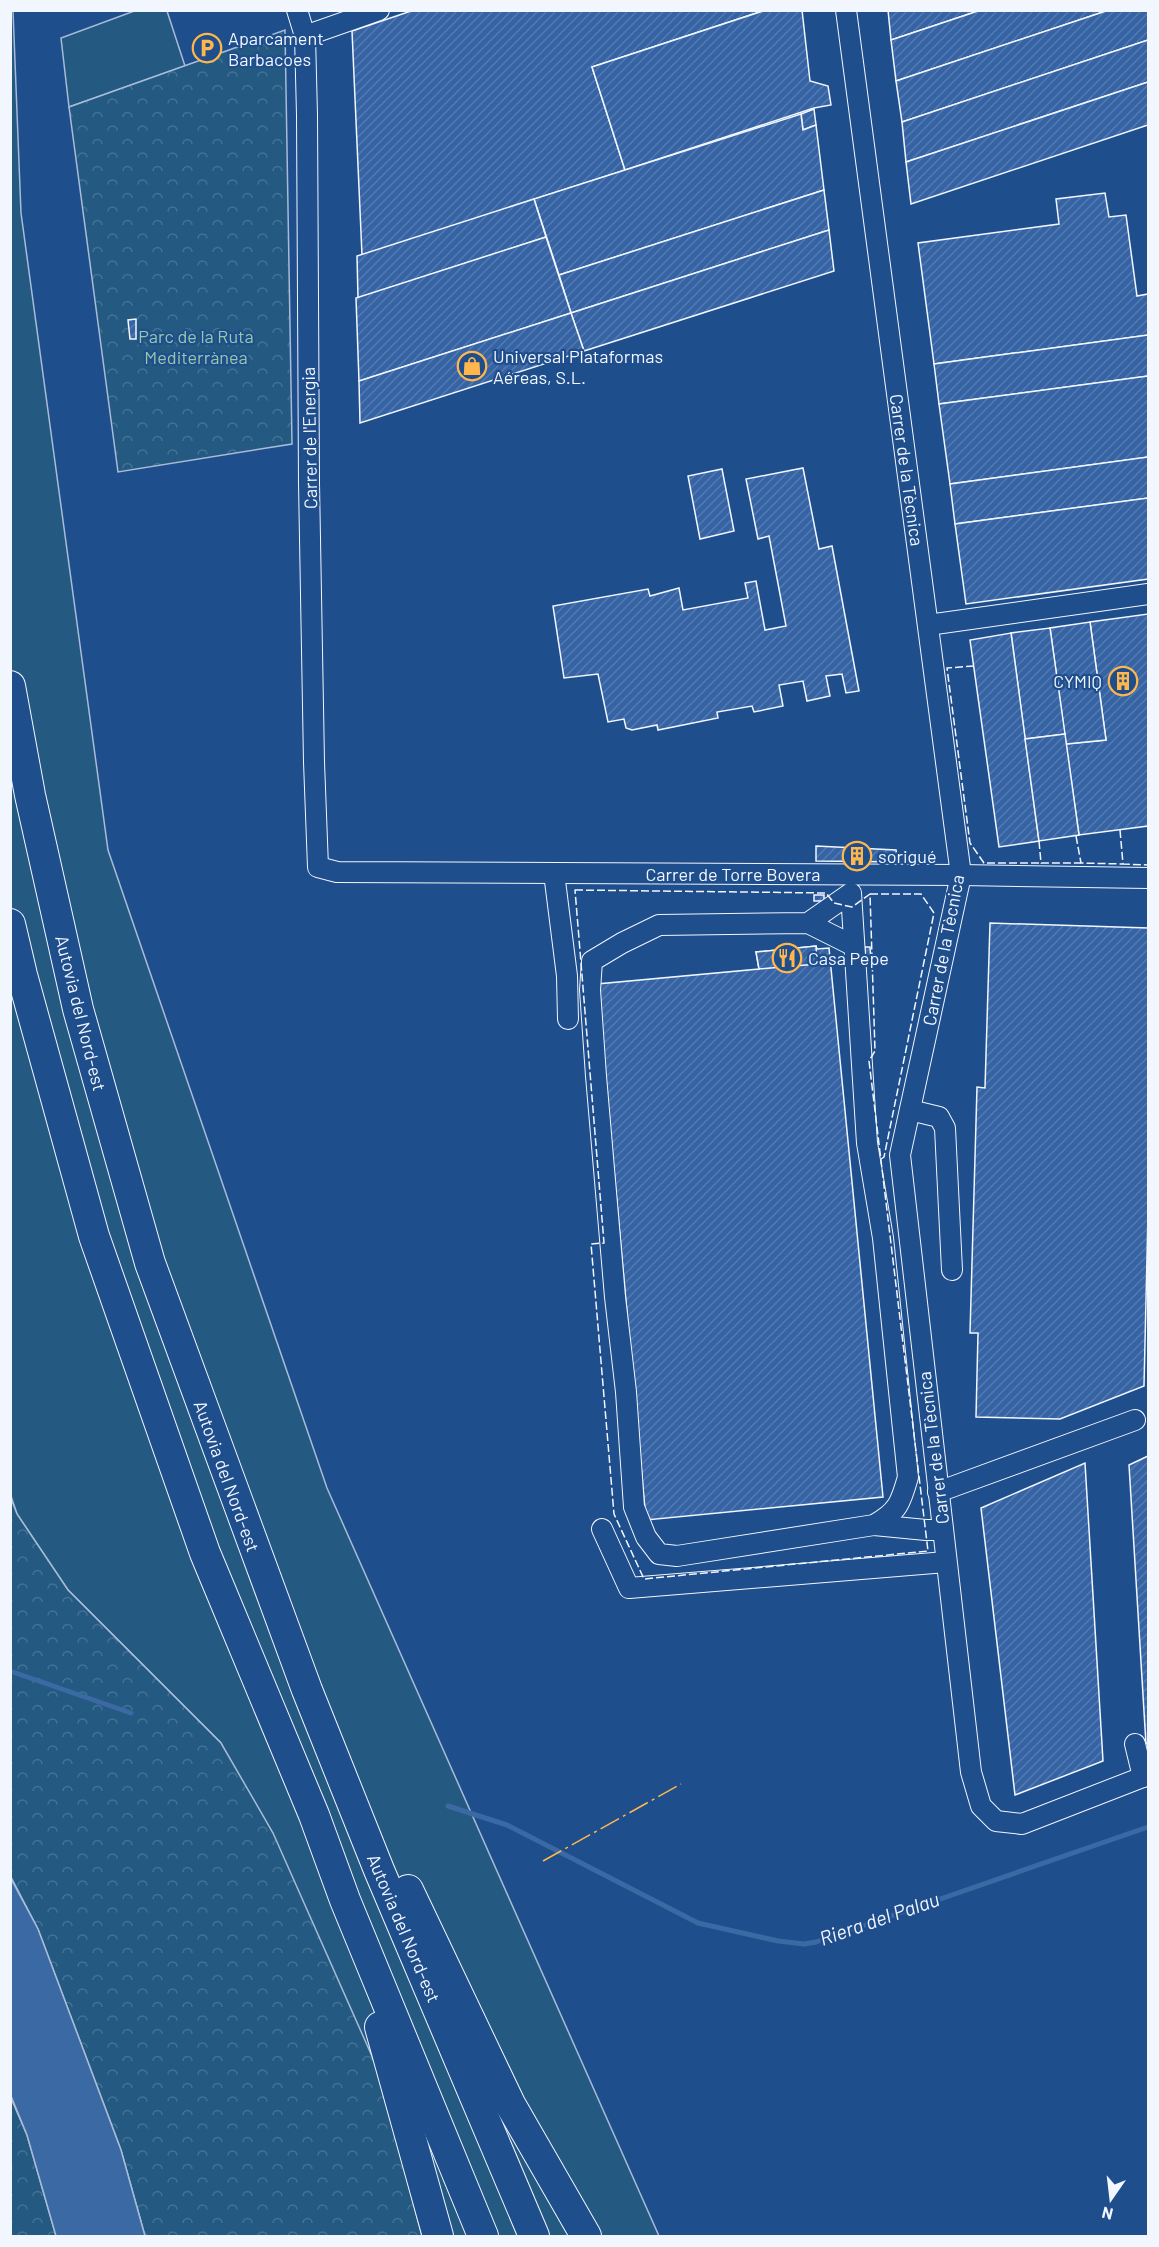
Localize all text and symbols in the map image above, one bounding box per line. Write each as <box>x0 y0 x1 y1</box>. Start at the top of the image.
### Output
place label: Aparcament Barbacoes <box>228 27 324 70</box>
parking icon: Aparcament Barbacoes <box>191 32 223 64</box>
park label: Parc de la Ruta Mediterrànea <box>138 325 254 368</box>
place label: Universal Plataformas Aéreas, S.L. <box>493 345 663 388</box>
shop icon: Universal Plataformas Aéreas, S.L. <box>456 350 488 382</box>
street label: Carrer de l'Energia <box>297 367 321 509</box>
street label: Carrer de la Tècnica <box>885 392 929 548</box>
building icon: CYMIQ <box>1107 665 1139 697</box>
place label: CYMIQ <box>1053 670 1102 692</box>
building icon: sorigué <box>841 840 873 872</box>
place label: sorigué <box>878 845 936 867</box>
street label: Carrer de Torre Bovera <box>645 863 821 885</box>
street label: Carrer de la Tècnica <box>918 873 968 1027</box>
street label: Autovia del Nord-est <box>51 933 111 1093</box>
restaurant icon: Casa Pepe <box>771 942 803 974</box>
place label: Casa Pepe <box>808 947 889 969</box>
street label: Carrer de la Tècnica <box>913 1370 953 1526</box>
street label: Autovia del Nord-est <box>189 1397 265 1555</box>
street label: Autovia del Nord-est <box>363 1850 445 2006</box>
water label: Riera del Palau <box>816 1886 942 1950</box>
north arrow <box>1081 2169 1141 2229</box>
text: N <box>1100 2204 1115 2225</box>

